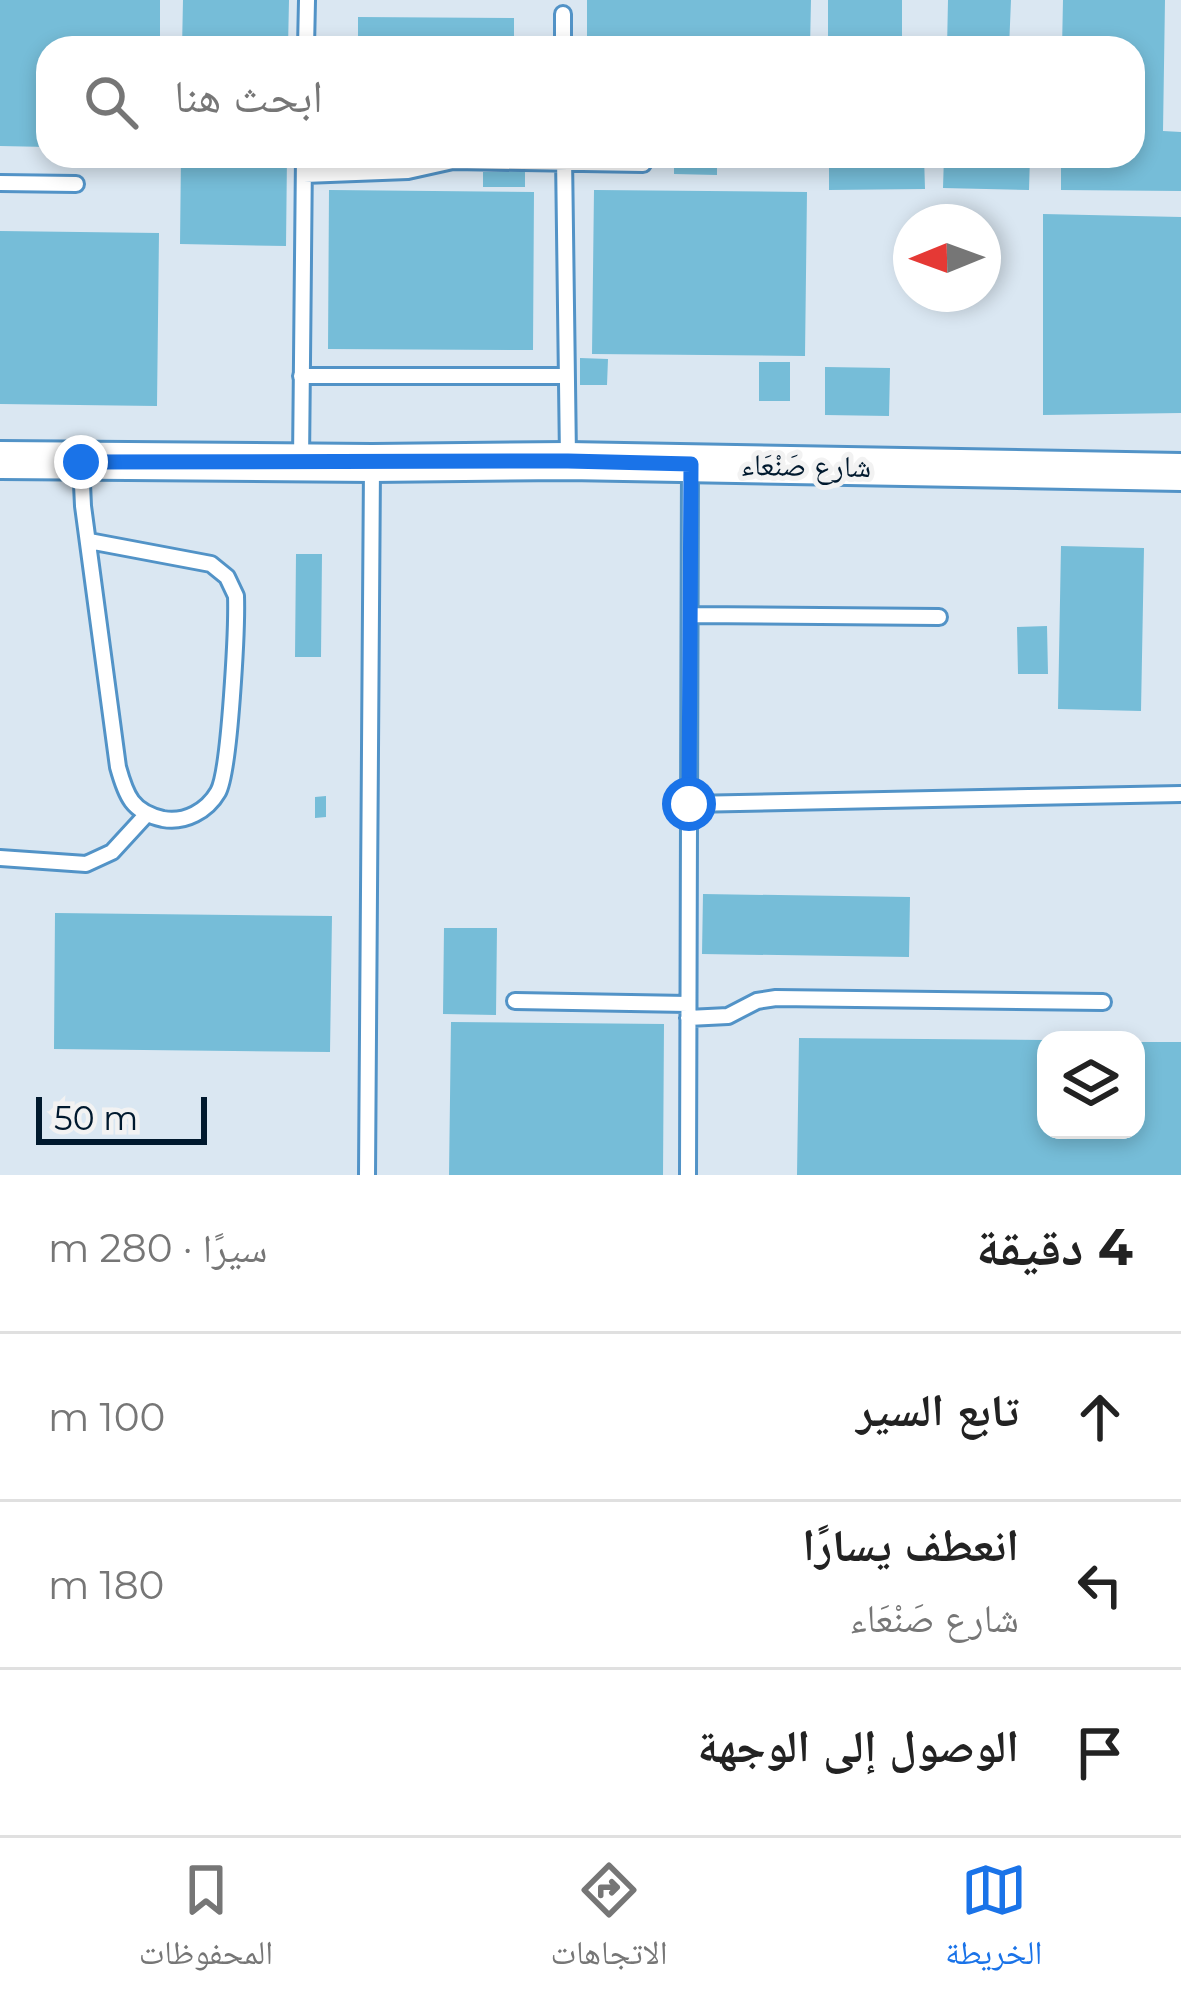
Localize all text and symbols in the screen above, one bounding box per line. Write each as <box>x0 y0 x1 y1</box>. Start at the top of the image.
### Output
search box <box>36 36 1145 168</box>
text: ابحث هنا <box>174 68 323 123</box>
icon: search <box>78 69 144 135</box>
north arrow <box>893 204 1001 312</box>
route end <box>54 435 108 489</box>
street label: شارع صَنْعَاء <box>740 446 872 486</box>
route start <box>662 777 716 831</box>
map controls <box>1037 1031 1145 1139</box>
button: layers <box>1037 1031 1145 1139</box>
scale bar <box>36 1091 207 1144</box>
text: 50 m <box>54 1098 138 1138</box>
text: 4 دقيقة <box>976 1216 1133 1278</box>
text: سيرًا · 280 m <box>48 1224 267 1272</box>
text: تابع السير <box>856 1382 1019 1437</box>
icon: ahead <box>1067 1384 1133 1450</box>
text: 100 m <box>48 1393 165 1441</box>
text: انعطف يسارًا <box>802 1517 1019 1572</box>
icon: left <box>1067 1552 1133 1618</box>
text: 180 m <box>48 1561 164 1609</box>
text: شارع صَنْعَاء <box>850 1594 1019 1642</box>
text: الوصول إلى الوجهة <box>698 1718 1019 1773</box>
icon: arrive <box>1067 1720 1133 1786</box>
tab: المحفوظات <box>139 1857 273 1985</box>
tab: الاتجاهات <box>550 1857 668 1985</box>
tab: الخريطة <box>945 1857 1042 1985</box>

